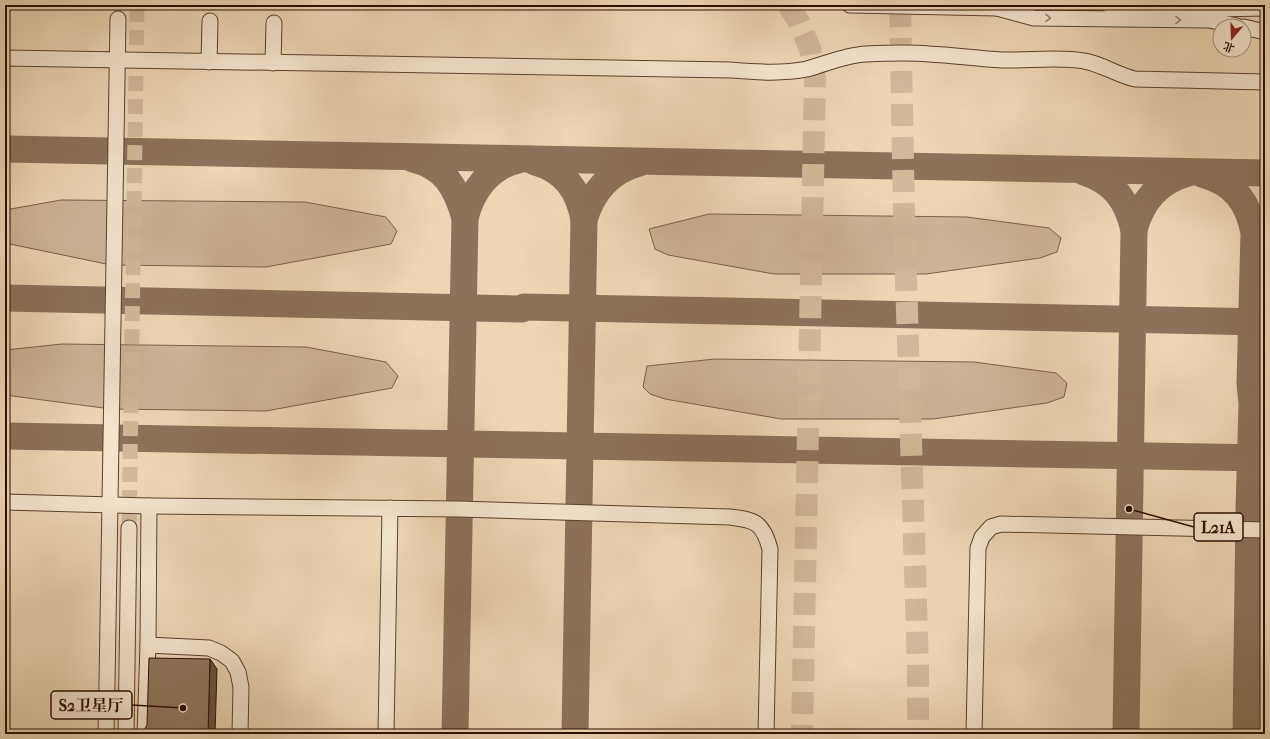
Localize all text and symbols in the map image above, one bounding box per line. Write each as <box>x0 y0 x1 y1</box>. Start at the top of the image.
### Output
one-way arrow <box>1045 14 1051 23</box>
one-way arrow <box>1175 16 1181 24</box>
north arrow <box>1212 18 1252 58</box>
text: 北 <box>1222 39 1236 55</box>
callout: L21A <box>1194 513 1243 541</box>
text: L21A <box>1201 518 1236 537</box>
callout: S2卫星厅 <box>51 691 132 719</box>
text: S2卫星厅 <box>59 696 123 715</box>

